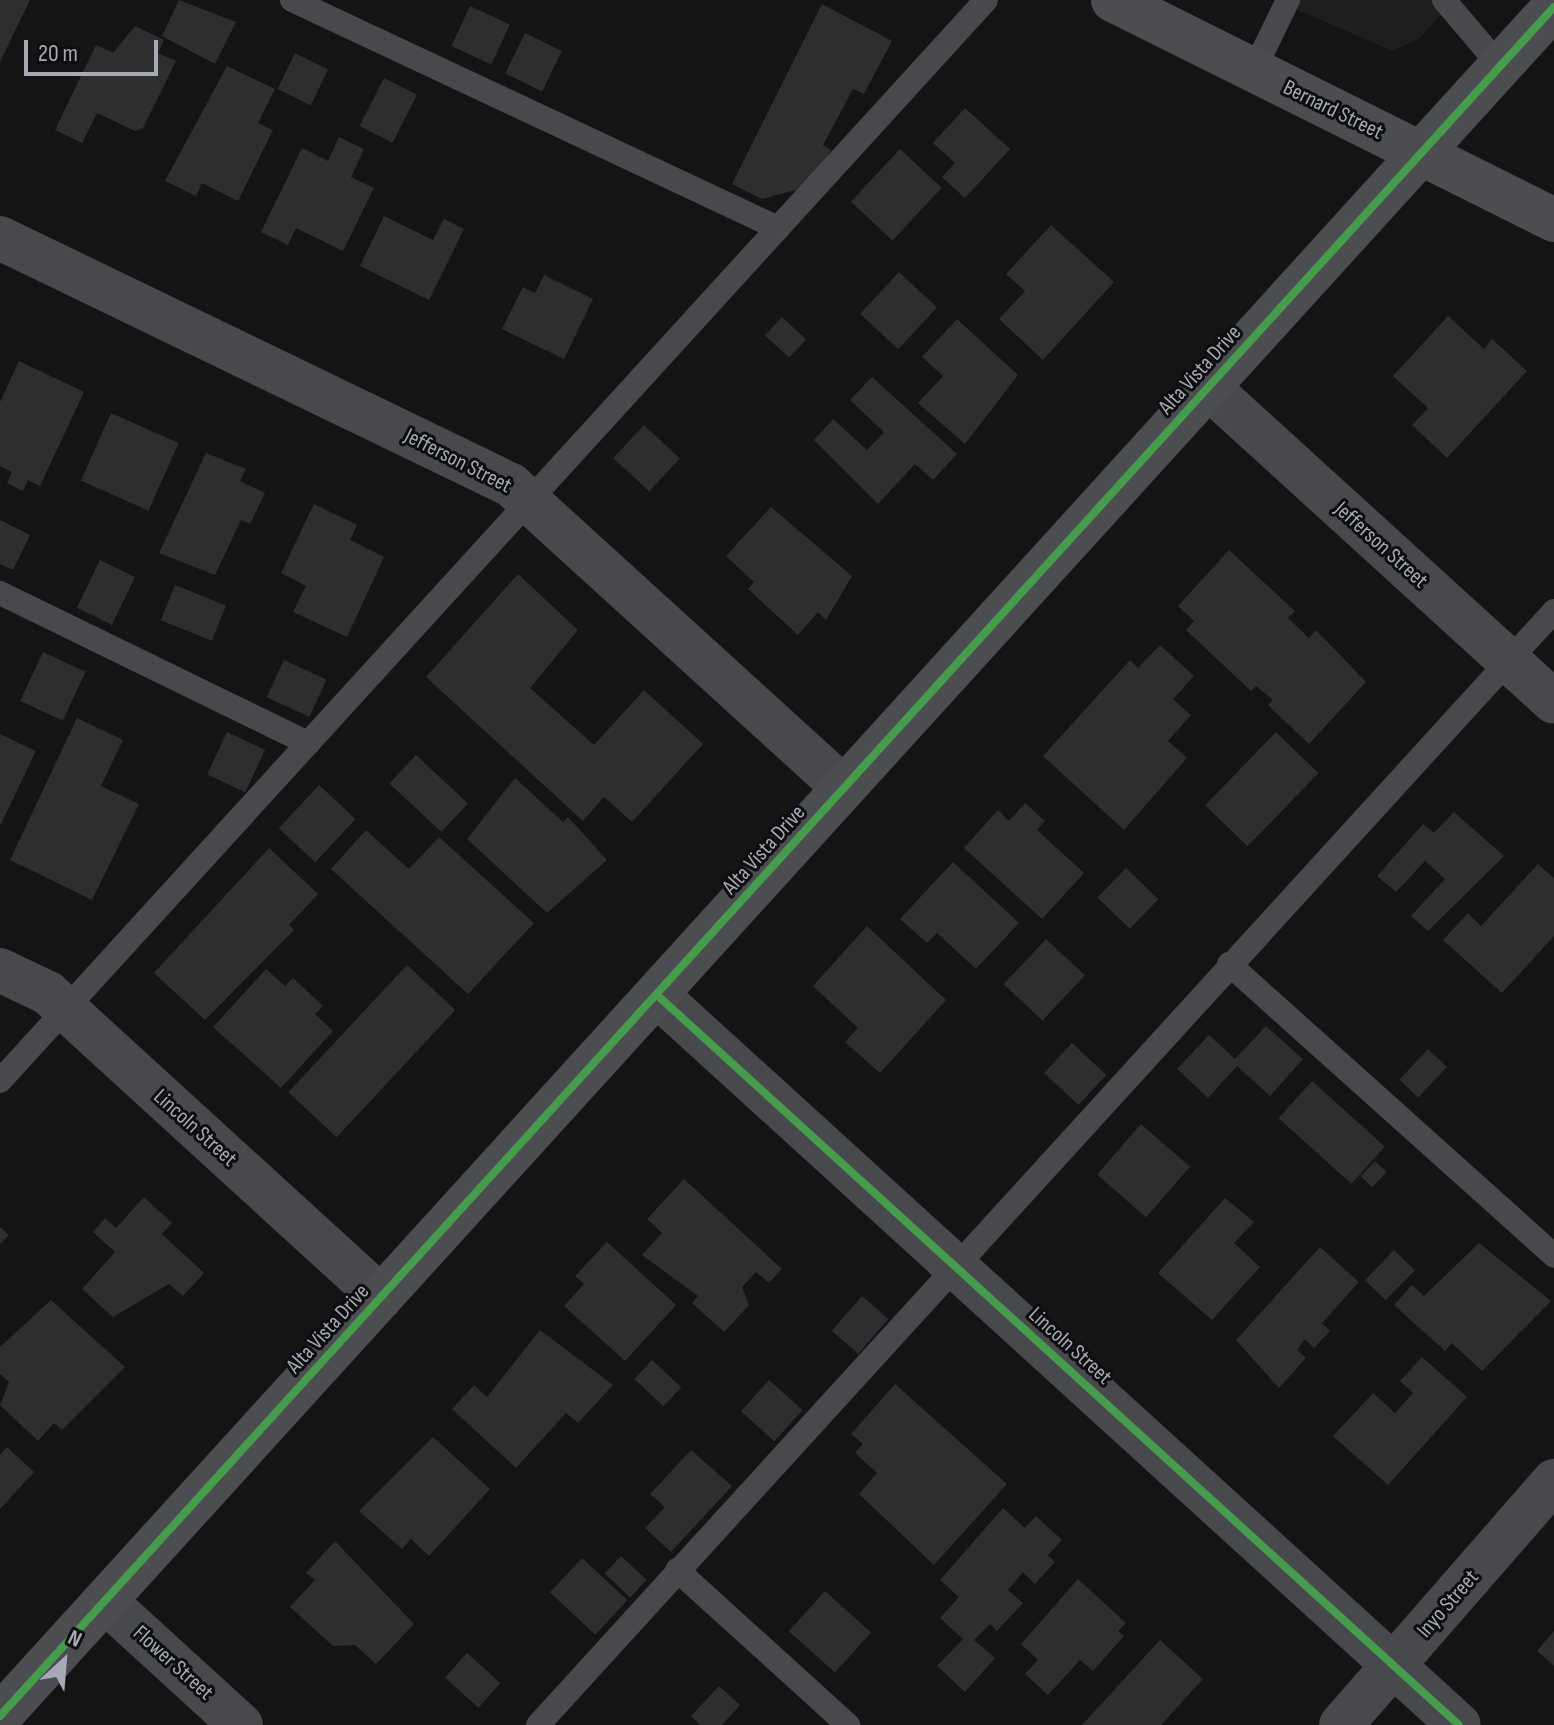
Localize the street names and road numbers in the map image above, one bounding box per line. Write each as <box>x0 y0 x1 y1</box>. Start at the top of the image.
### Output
street label: Bernard Street <box>1279 74 1387 146</box>
street label: Alta Vista Drive <box>1153 320 1247 420</box>
street label: Jefferson Street <box>400 423 516 499</box>
street label: Jefferson Street <box>1329 496 1433 594</box>
street label: Alta Vista Drive <box>717 800 811 900</box>
street label: Lincoln Street <box>148 1084 242 1172</box>
street label: Alta Vista Drive <box>281 1279 375 1379</box>
street label: Lincoln Street <box>1023 1302 1117 1390</box>
street label: Inyo Street <box>1411 1565 1485 1643</box>
street label: Flower Street <box>127 1620 219 1706</box>

